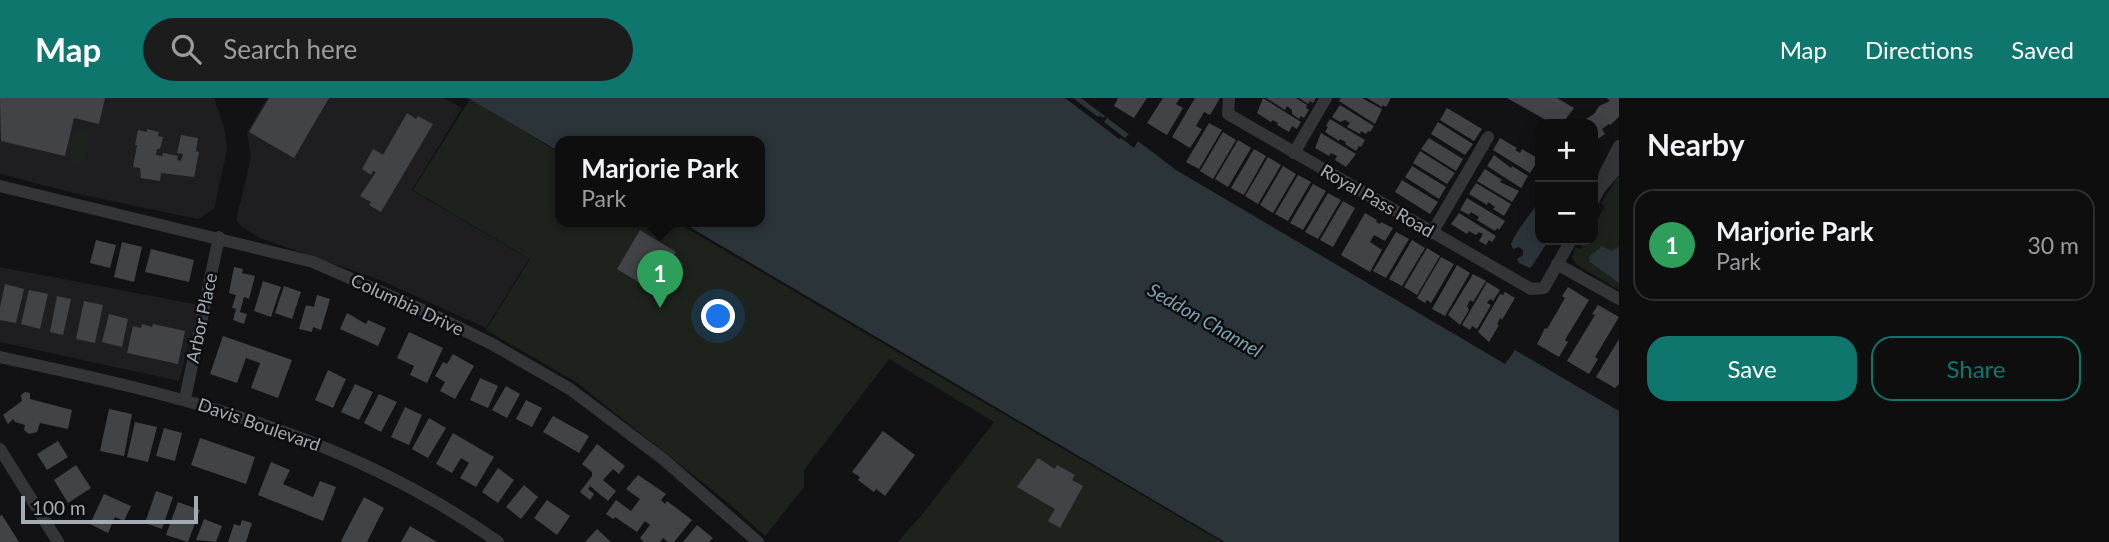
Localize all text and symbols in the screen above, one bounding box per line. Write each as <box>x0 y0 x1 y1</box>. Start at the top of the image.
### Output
search box <box>143 18 633 81</box>
text: Map <box>35 29 101 69</box>
icon: search <box>167 30 205 68</box>
text: Search here <box>223 33 357 65</box>
text: Map <box>1780 35 1827 64</box>
text: Directions <box>1865 35 1973 64</box>
text: Saved <box>2011 35 2074 64</box>
map controls <box>1535 119 1598 245</box>
button: + <box>1535 119 1598 182</box>
text: Nearby <box>1647 126 1745 162</box>
popup <box>555 136 765 227</box>
text: Marjorie Park <box>581 152 739 184</box>
street label: Royal Pass Road <box>1317 159 1438 241</box>
button: − <box>1535 182 1598 245</box>
text: Park <box>581 184 626 212</box>
text: Marjorie Park <box>1716 215 1874 247</box>
text: 1 <box>1665 231 1679 259</box>
text: 30 m <box>2028 231 2079 259</box>
text: Park <box>1716 247 1761 275</box>
pin: 1 <box>637 250 683 308</box>
street label: Columbia Drive <box>347 268 467 340</box>
street label: Arbor Place <box>181 271 221 365</box>
water label: Seddon Channel <box>1144 278 1267 362</box>
your location <box>701 299 735 333</box>
button: Save <box>1647 336 1857 401</box>
button: Share <box>1871 336 2081 401</box>
street label: Davis Boulevard <box>195 393 323 455</box>
scale bar <box>21 493 198 525</box>
text: 100 m <box>32 496 86 519</box>

